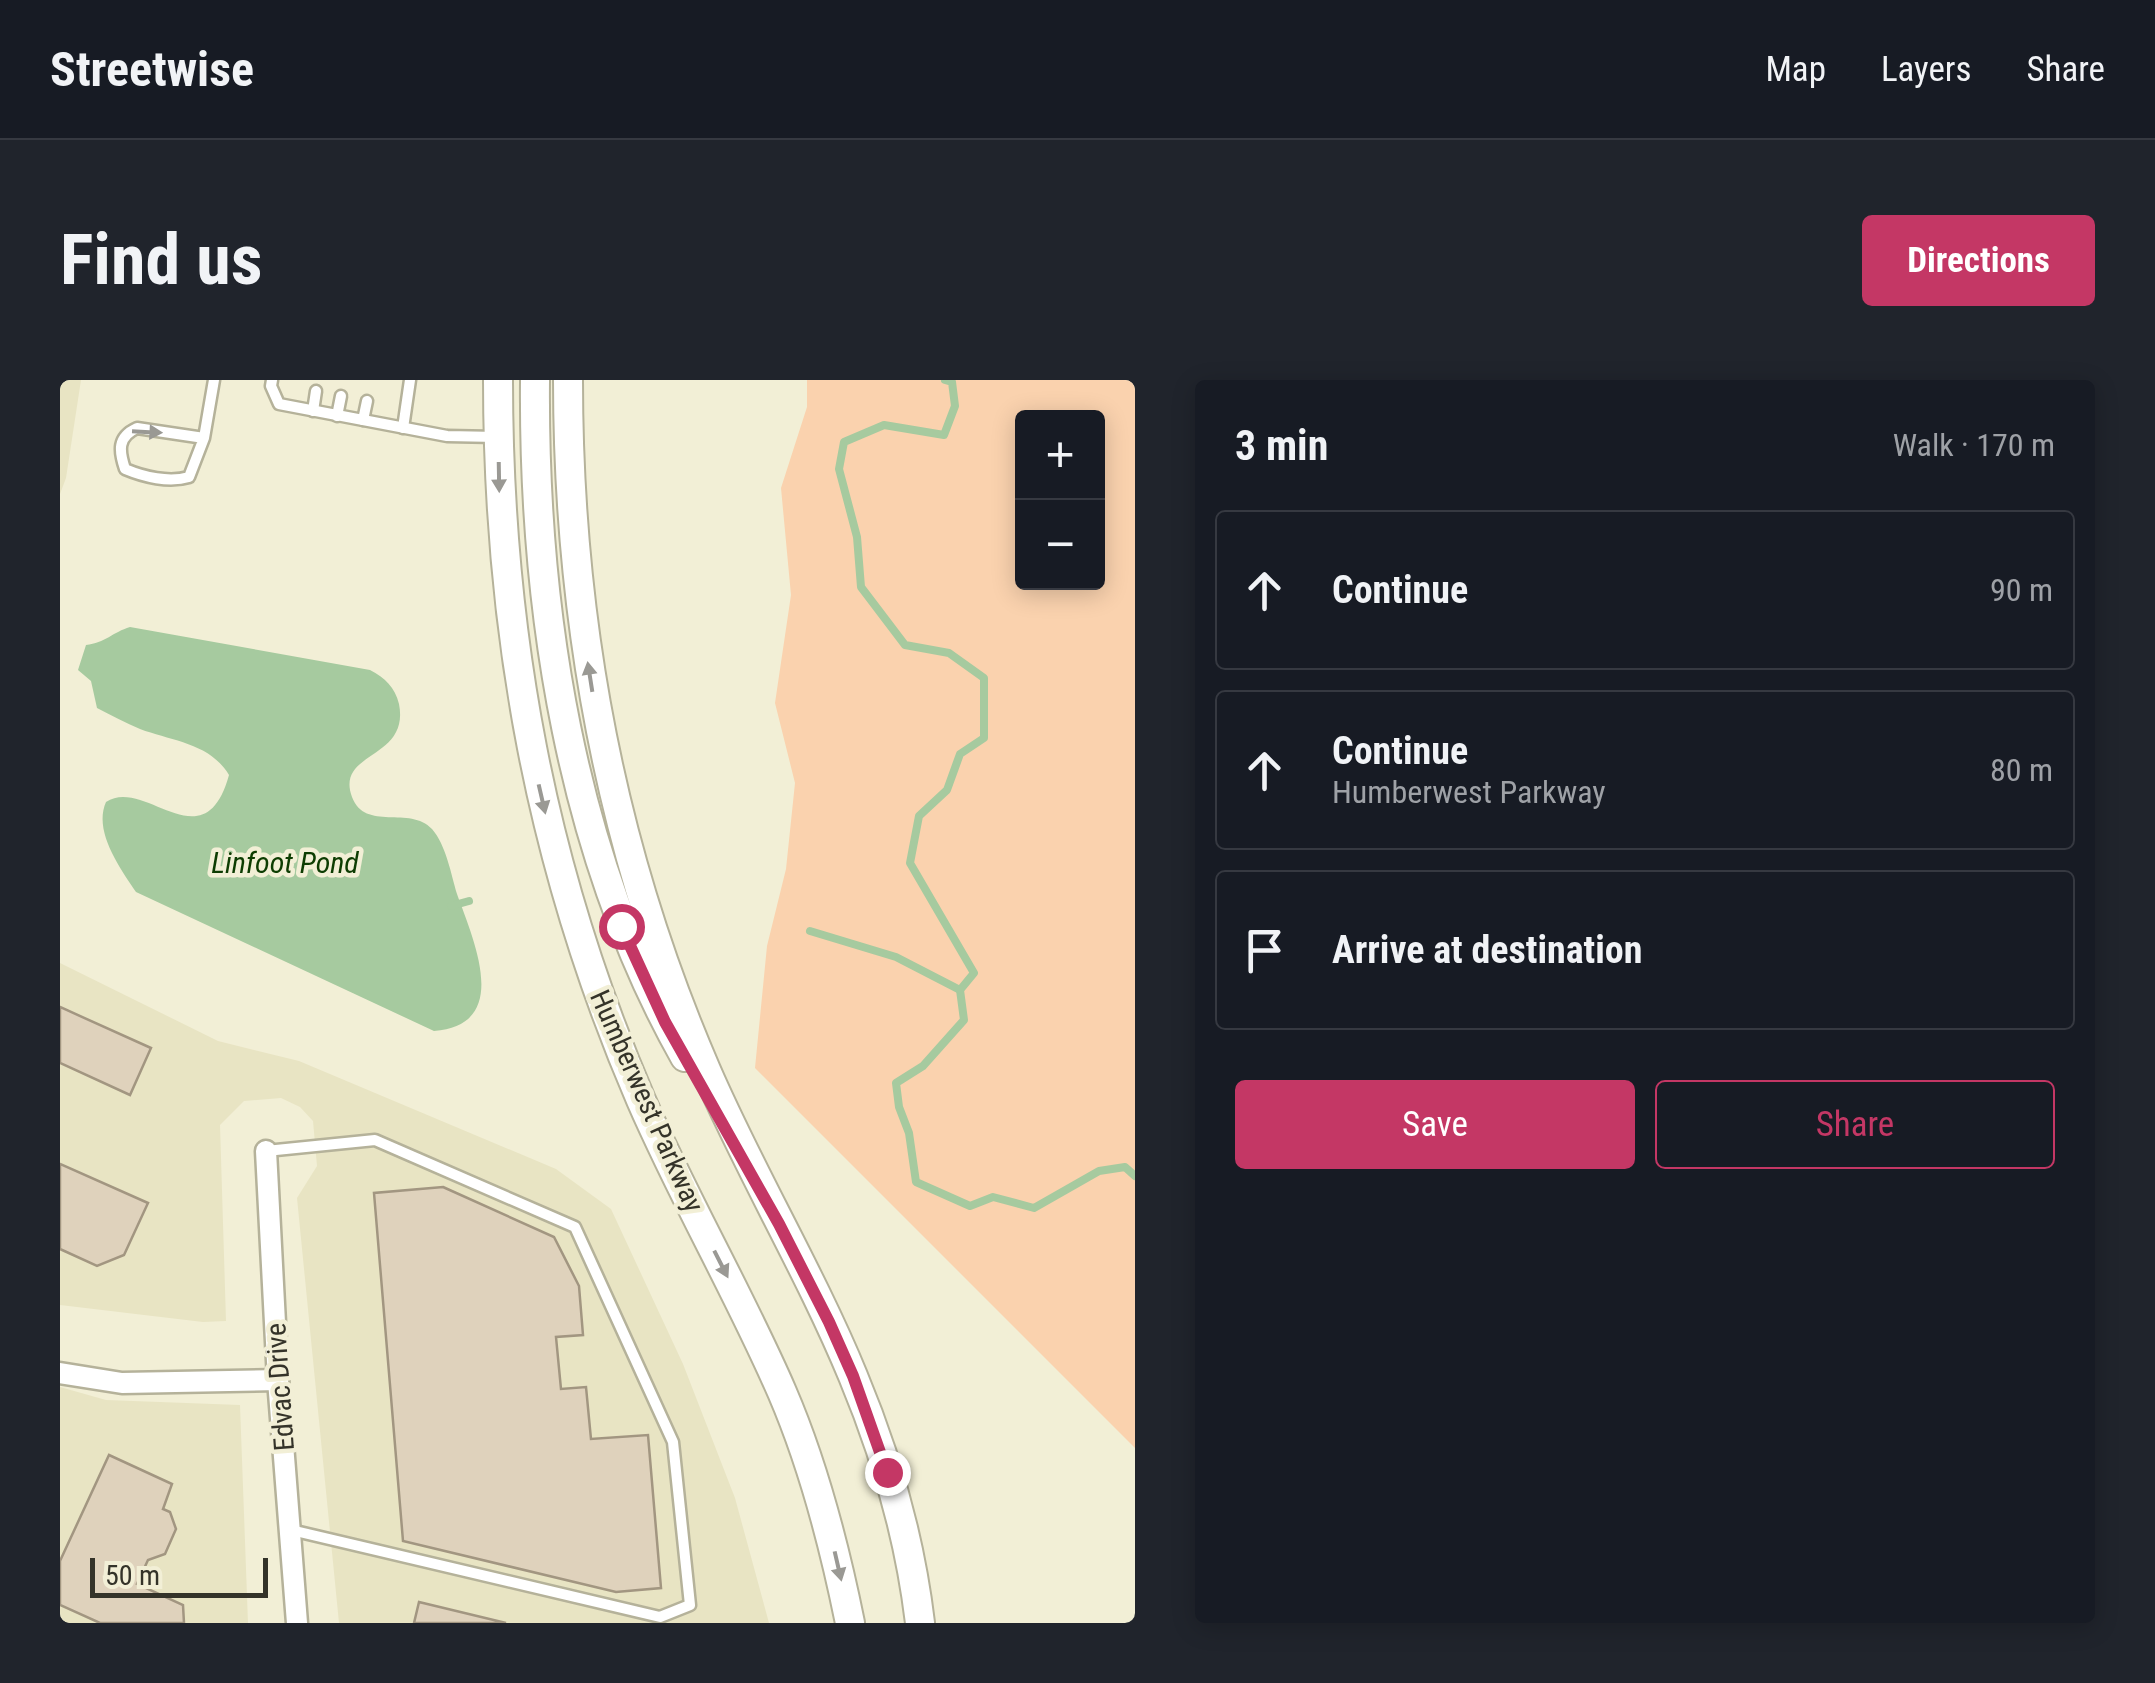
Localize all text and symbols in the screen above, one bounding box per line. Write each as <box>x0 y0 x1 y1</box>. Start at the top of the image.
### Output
text: Streetwise <box>50 41 254 98</box>
text: Map <box>1765 49 1826 90</box>
text: Layers <box>1881 49 1971 90</box>
text: Share <box>2026 49 2105 90</box>
button: Directions <box>1862 215 2095 306</box>
text: Find us <box>60 219 262 301</box>
map controls <box>1015 410 1105 590</box>
button: + <box>1015 410 1105 500</box>
text: 3 min <box>1235 421 1328 470</box>
one-way arrow <box>132 424 163 440</box>
text: Walk · 170 m <box>1893 426 2055 464</box>
one-way arrow <box>491 462 507 494</box>
button: − <box>1015 500 1105 590</box>
icon: ahead <box>1237 563 1292 618</box>
text: Continue <box>1332 568 1468 612</box>
text: 90 m <box>1990 571 2053 609</box>
one-way arrow <box>582 660 597 692</box>
text: Continue <box>1332 729 1468 773</box>
icon: ahead <box>1237 743 1292 798</box>
text: 80 m <box>1990 751 2053 789</box>
text: Humberwest Parkway <box>1332 773 1606 811</box>
one-way arrow <box>535 784 550 815</box>
water label: Linfoot Pond <box>211 845 359 880</box>
route start <box>599 904 645 950</box>
icon: arrive <box>1237 923 1292 978</box>
text: Arrive at destination <box>1332 928 1642 972</box>
street label: Humberwest Parkway <box>583 985 711 1217</box>
button: Save <box>1235 1080 1635 1169</box>
button: Share <box>1655 1080 2055 1169</box>
one-way arrow <box>712 1250 729 1279</box>
street label: Edvac Drive <box>259 1322 301 1452</box>
route end <box>865 1450 911 1496</box>
one-way arrow <box>831 1551 846 1582</box>
scale bar <box>90 1553 268 1598</box>
text: 50 m <box>105 1559 160 1592</box>

